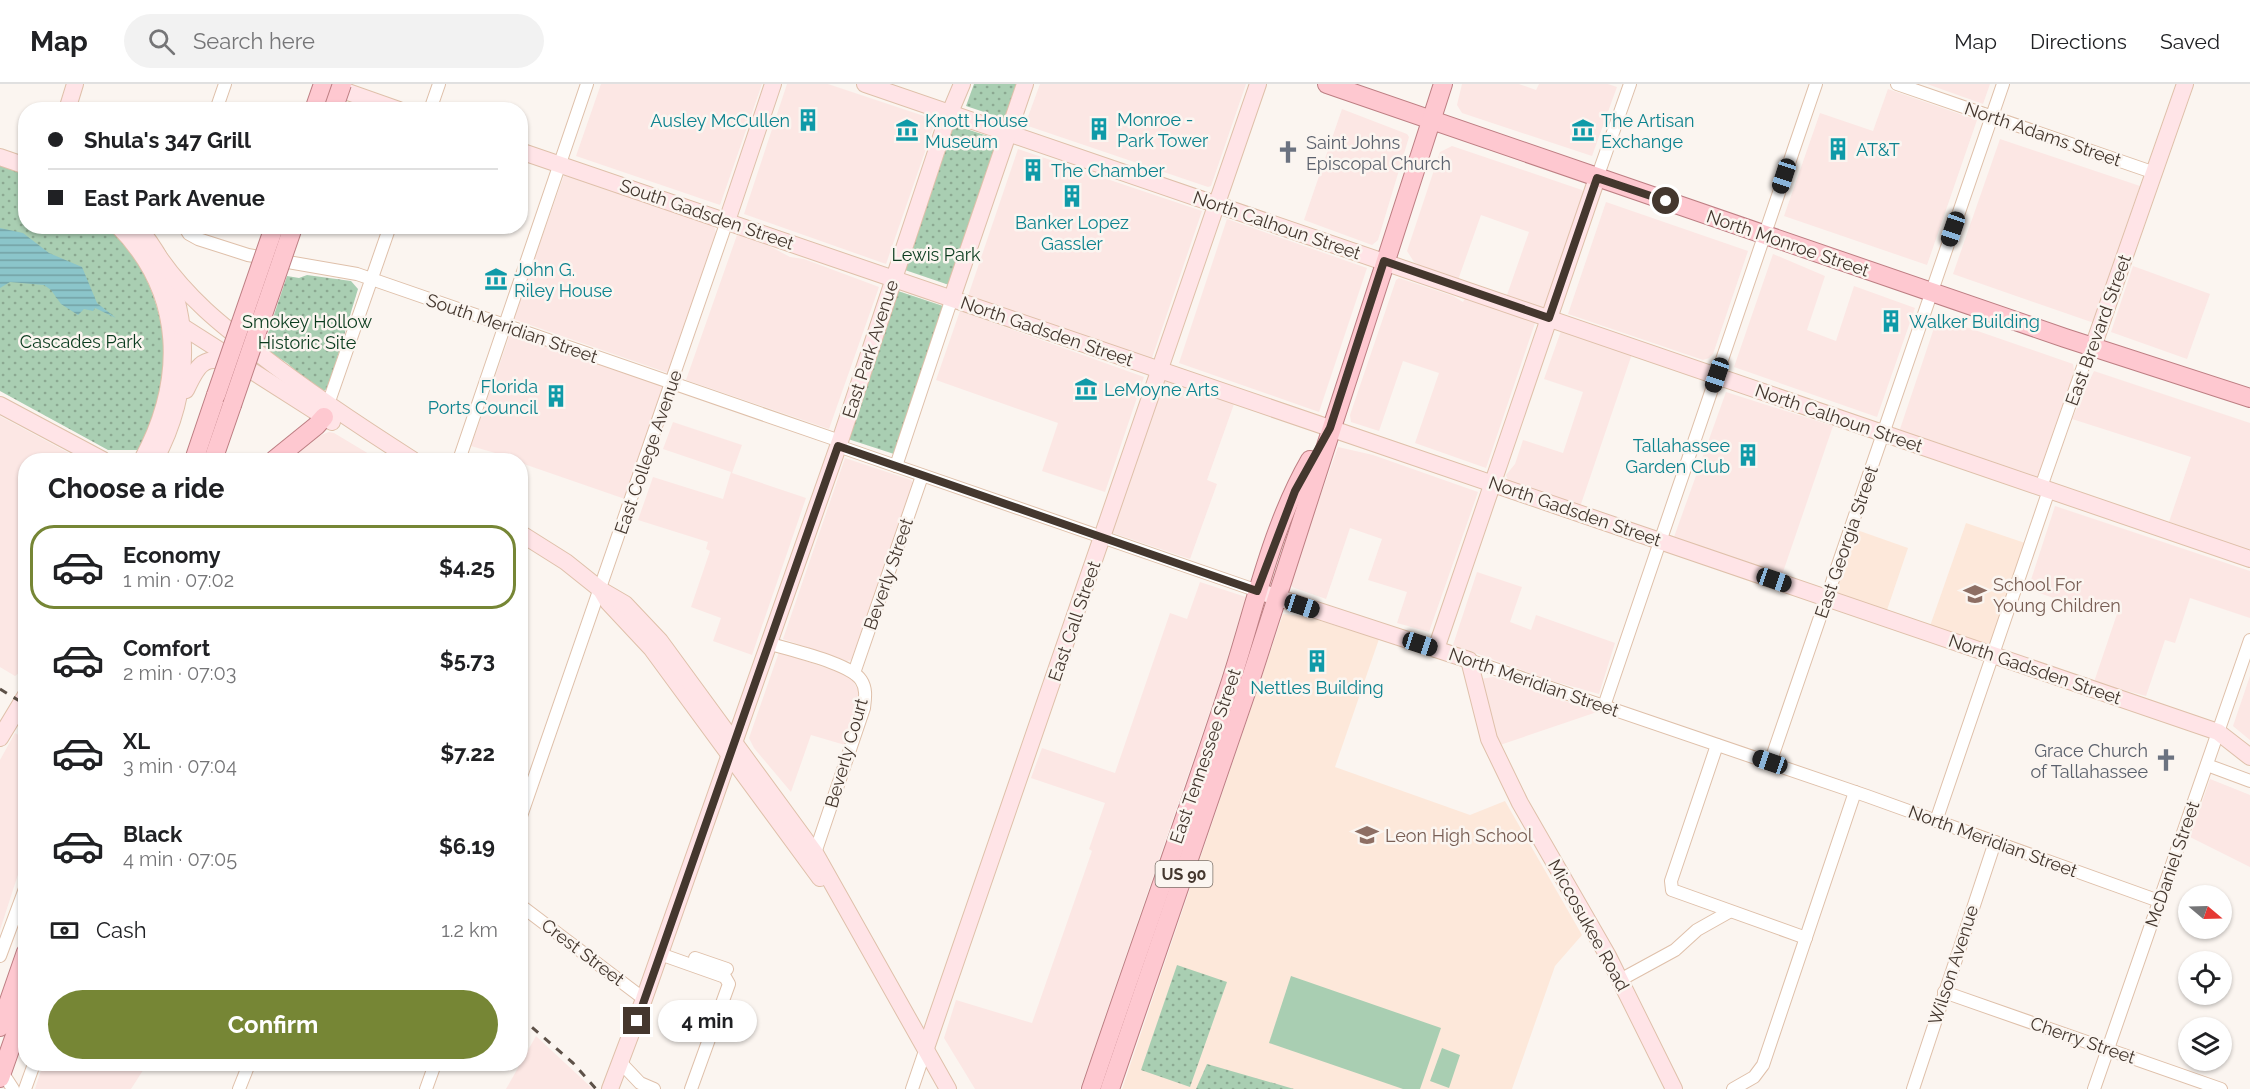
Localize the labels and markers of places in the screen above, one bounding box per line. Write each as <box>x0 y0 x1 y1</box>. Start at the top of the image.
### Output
building icon: Ausley McCullen <box>795 107 821 133</box>
place label: Monroe - Park Tower <box>1117 109 1209 151</box>
place label: Ausley McCullen <box>650 110 790 131</box>
place label: Knott House Museum <box>925 110 1029 152</box>
place label: The Artisan Exchange <box>1601 110 1695 152</box>
building icon: Monroe - Park Tower <box>1086 116 1112 142</box>
museum icon: Knott House Museum <box>894 117 920 143</box>
museum icon: The Artisan Exchange <box>1570 117 1596 143</box>
place label: Saint Johns Episcopal Church <box>1306 132 1451 174</box>
building icon: AT&T <box>1825 136 1851 162</box>
church icon: Saint Johns Episcopal Church <box>1275 139 1301 165</box>
place label: AT&T <box>1856 139 1900 160</box>
building icon: The Chamber <box>1020 157 1046 183</box>
place label: The Chamber <box>1051 160 1165 181</box>
building icon: Banker Lopez Gassler <box>1059 183 1085 209</box>
place label: Banker Lopez Gassler <box>1015 212 1129 254</box>
place label: John G. Riley House <box>514 259 613 301</box>
museum icon: John G. Riley House <box>483 266 509 292</box>
building icon: Walker Building <box>1878 308 1904 334</box>
place label: Walker Building <box>1909 311 2040 332</box>
place label: Florida Ports Council <box>428 376 538 418</box>
museum icon: LeMoyne Arts <box>1073 376 1099 402</box>
place label: LeMoyne Arts <box>1104 379 1219 400</box>
building icon: Florida Ports Council <box>543 383 569 409</box>
place label: Tallahassee Garden Club <box>1625 435 1730 477</box>
building icon: Tallahassee Garden Club <box>1735 442 1761 468</box>
place label: School For Young Children <box>1993 574 2121 616</box>
school or university icon: School For Young Children <box>1962 581 1988 607</box>
building icon: Nettles Building <box>1304 648 1330 674</box>
place label: Nettles Building <box>1250 677 1384 698</box>
place label: Grace Church of Tallahassee <box>2030 740 2148 782</box>
church icon: Grace Church of Tallahassee <box>2153 747 2179 773</box>
school or university icon: Leon High School <box>1354 822 1380 848</box>
place label: Leon High School <box>1385 825 1533 846</box>

